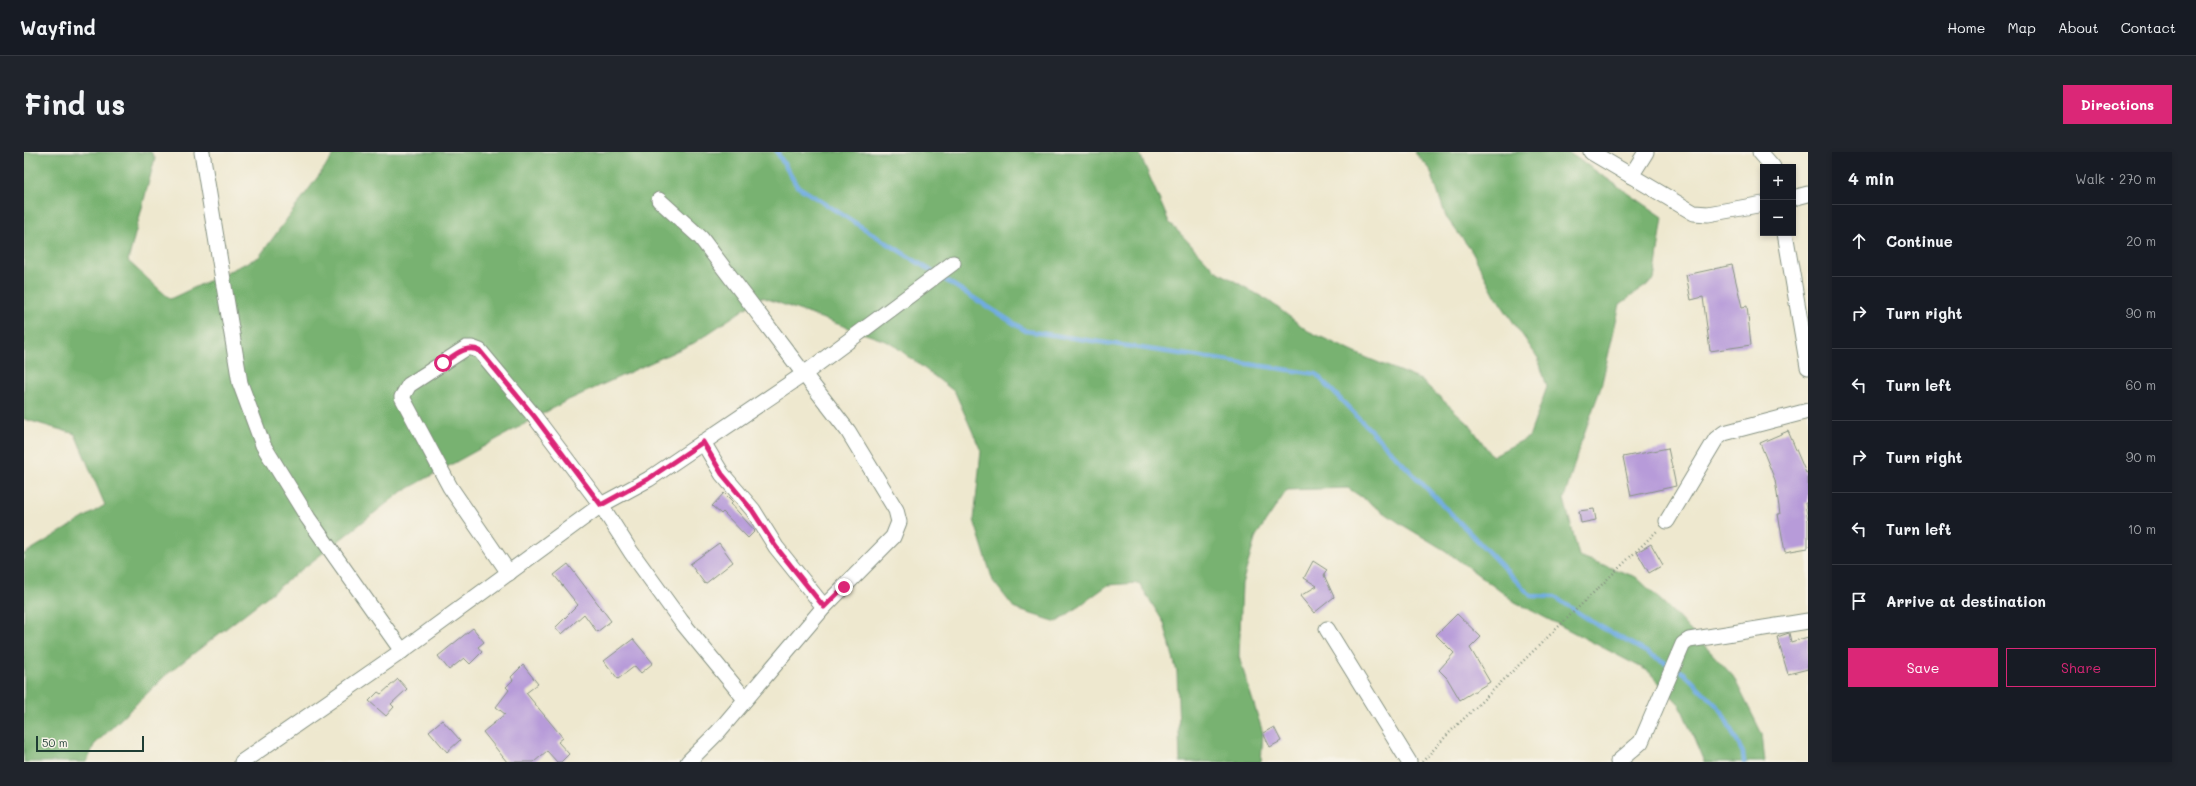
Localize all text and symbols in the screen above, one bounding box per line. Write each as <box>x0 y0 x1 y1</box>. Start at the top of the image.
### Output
text: Wayfind <box>20 15 96 40</box>
text: Home <box>1947 18 1985 37</box>
text: Map <box>2007 18 2036 37</box>
text: About <box>2058 18 2099 37</box>
text: Contact <box>2121 18 2176 37</box>
button: Directions <box>2063 85 2172 124</box>
text: Find us <box>24 86 125 122</box>
map controls <box>1760 164 1796 236</box>
button: + <box>1760 164 1796 200</box>
text: 4 min <box>1848 167 1894 189</box>
text: Walk · 270 m <box>2075 170 2156 187</box>
button: − <box>1760 200 1796 236</box>
icon: ahead <box>1848 230 1870 252</box>
text: Continue <box>1886 231 1953 251</box>
text: 20 m <box>2126 232 2156 249</box>
icon: right <box>1848 302 1870 324</box>
text: Turn right <box>1886 303 1963 323</box>
text: 90 m <box>2126 304 2156 321</box>
route start <box>434 354 452 372</box>
icon: left <box>1848 374 1870 396</box>
text: Turn left <box>1886 375 1951 395</box>
text: 60 m <box>2126 376 2156 393</box>
icon: right <box>1848 446 1870 468</box>
text: Turn right <box>1886 447 1963 467</box>
text: 90 m <box>2126 448 2156 465</box>
icon: left <box>1848 518 1870 540</box>
text: Turn left <box>1886 519 1951 539</box>
text: 10 m <box>2128 520 2156 537</box>
route end <box>835 578 853 596</box>
icon: arrive <box>1848 590 1870 612</box>
text: Arrive at destination <box>1886 591 2046 611</box>
button: Save <box>1848 648 1998 687</box>
button: Share <box>2006 648 2156 687</box>
scale bar <box>36 734 144 753</box>
text: 50 m <box>42 735 68 750</box>

